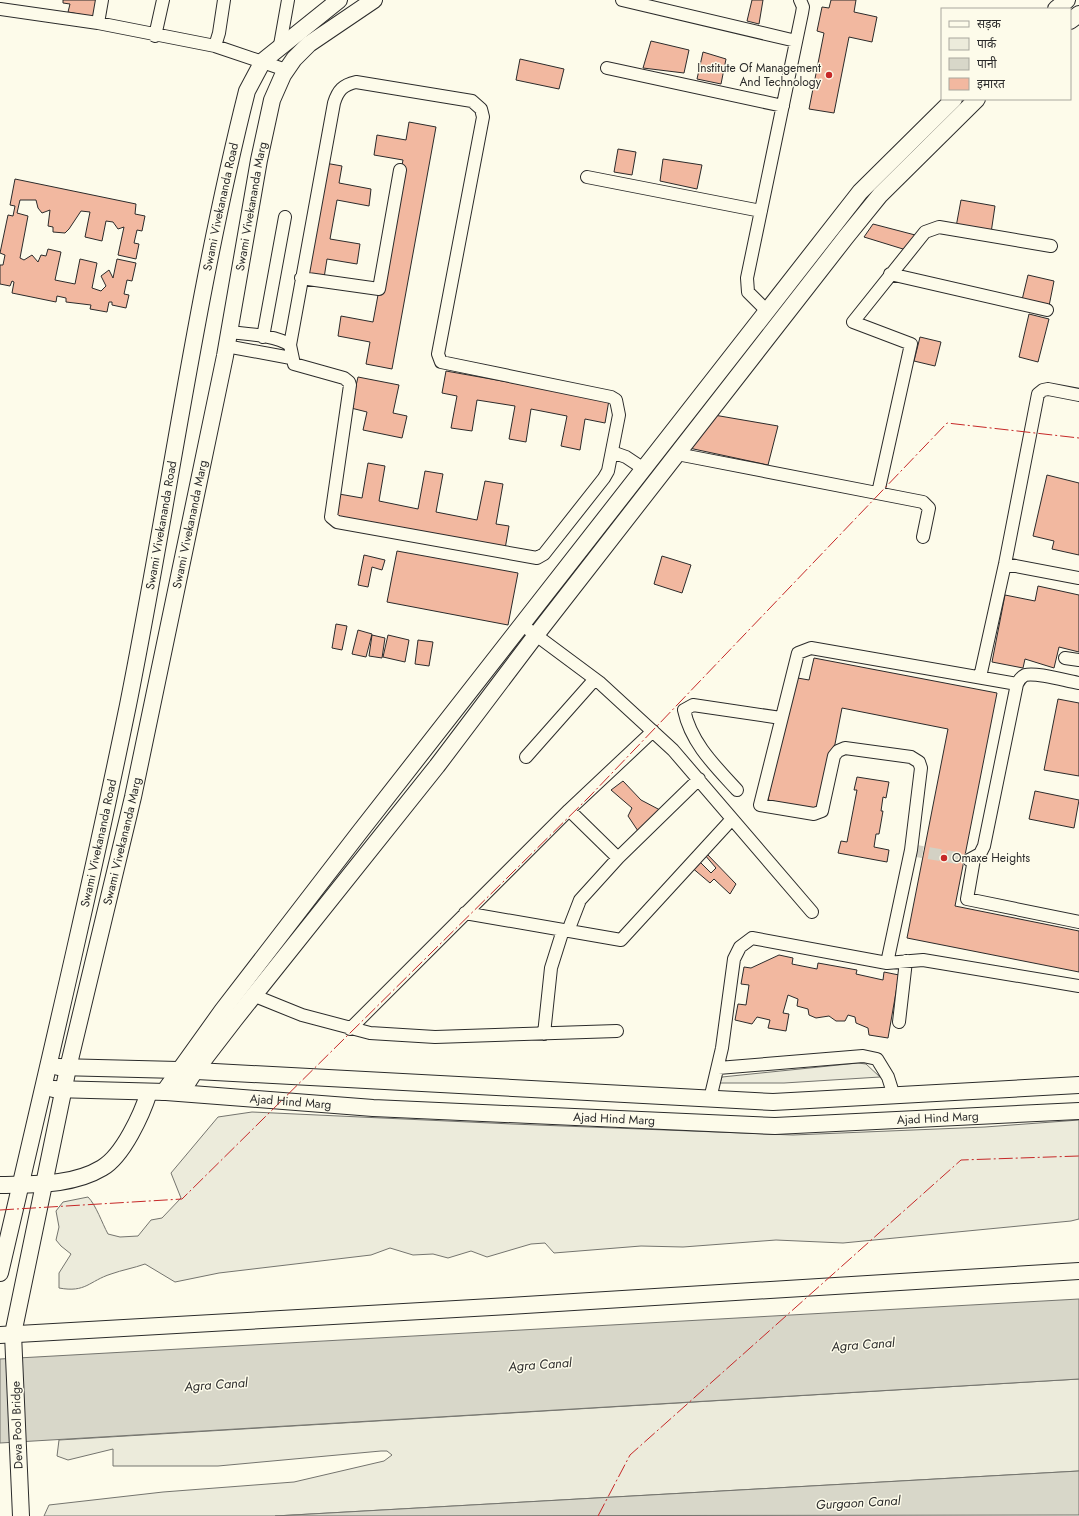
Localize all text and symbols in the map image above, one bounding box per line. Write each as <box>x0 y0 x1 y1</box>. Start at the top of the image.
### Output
legend <box>941 8 1071 100</box>
text: सड़क <box>977 15 1002 33</box>
text: पार्क <box>977 35 997 53</box>
text: पानी <box>977 55 998 73</box>
place label: Institute Of Management And Technology <box>697 59 822 91</box>
marker: Institute Of Management And Technology <box>824 70 834 80</box>
text: इमारत <box>977 75 1006 93</box>
street label: Swami Vivekananda Marg <box>231 140 272 272</box>
street label: Swami Vivekananda Road <box>198 141 243 272</box>
street label: Swami Vivekananda Marg <box>168 458 212 590</box>
street label: Swami Vivekananda Road <box>141 459 181 591</box>
street label: Swami Vivekananda Marg <box>98 776 146 907</box>
street label: Swami Vivekananda Road <box>76 777 121 909</box>
place label: Omaxe Heights <box>952 849 1030 867</box>
marker: Omaxe Heights <box>939 853 949 863</box>
street label: Ajad Hind Marg <box>249 1089 332 1114</box>
street label: Ajad Hind Marg <box>896 1107 979 1129</box>
street label: Ajad Hind Marg <box>573 1108 655 1130</box>
water label: Agra Canal <box>830 1333 896 1356</box>
water label: Agra Canal <box>507 1353 573 1376</box>
water label: Agra Canal <box>183 1373 249 1396</box>
street label: Deva Pool Bridge <box>6 1381 28 1469</box>
water label: Gurgaon Canal <box>815 1491 902 1514</box>

